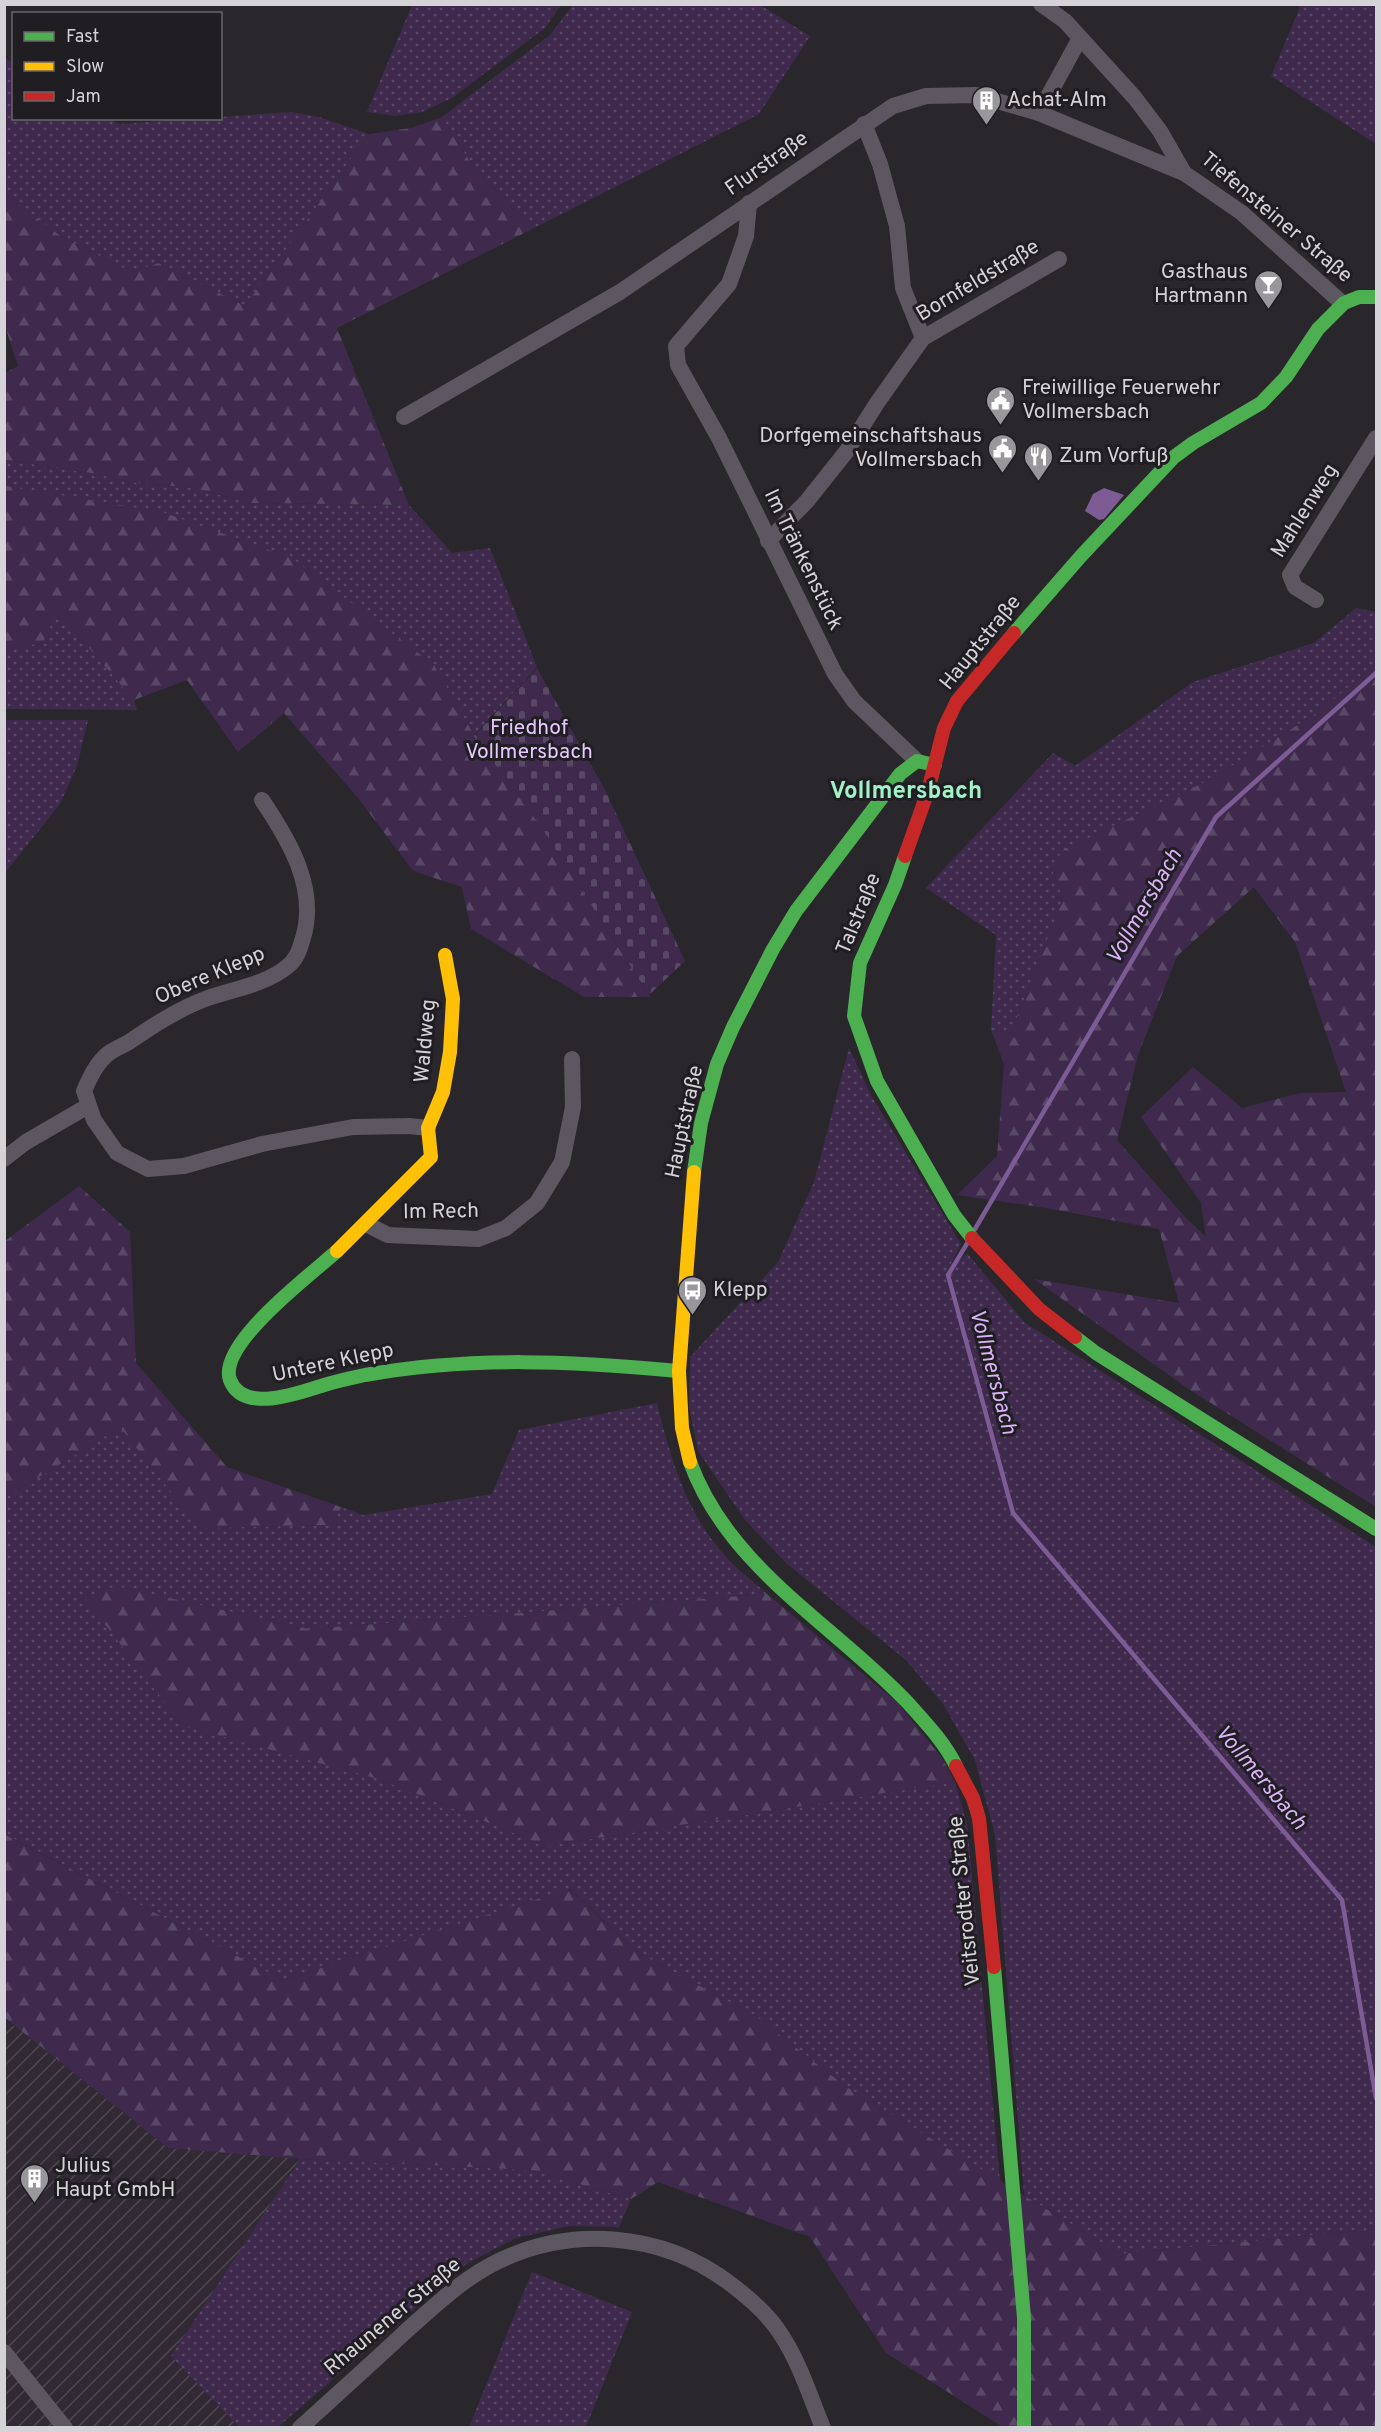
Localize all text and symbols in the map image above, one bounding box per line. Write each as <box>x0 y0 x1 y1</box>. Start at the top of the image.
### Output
legend <box>12 12 222 120</box>
text: Fast <box>66 26 99 49</box>
text: Slow <box>66 56 104 79</box>
building icon: Achat-Alm <box>970 84 1002 126</box>
text: Jam <box>66 86 101 109</box>
place label: Achat-Alm <box>1007 87 1107 114</box>
street label: Flurstraße <box>720 126 814 202</box>
street label: Tiefensteiner Straße <box>1194 147 1358 289</box>
street label: Bornfeldstraße <box>911 234 1045 328</box>
place label: Gasthaus Hartmann <box>1154 259 1248 310</box>
bar icon: Gasthaus Hartmann <box>1253 268 1285 310</box>
place label: Freiwillige Feuerwehr Vollmersbach <box>1022 375 1220 426</box>
public building icon: Freiwillige Feuerwehr Vollmersbach <box>985 384 1017 426</box>
place label: Dorfgemeinschaftshaus Vollmersbach <box>759 423 982 474</box>
public building icon: Dorfgemeinschaftshaus Vollmersbach <box>987 432 1019 474</box>
restaurant icon: Zum Vorfuß <box>1022 440 1054 482</box>
place label: Zum Vorfuß <box>1059 443 1168 470</box>
street label: Mahlenweg <box>1265 459 1345 563</box>
street label: Im Tränkenstück <box>757 485 849 635</box>
street label: Hauptstraße <box>934 590 1028 696</box>
park label: Friedhof Vollmersbach <box>465 715 593 766</box>
district label: Vollmersbach <box>830 777 982 807</box>
water label: Vollmersbach <box>1101 845 1189 969</box>
street label: Talstraße <box>830 869 888 959</box>
street label: Obere Klepp <box>151 941 269 1011</box>
street label: Waldweg <box>409 998 443 1084</box>
street label: Hauptstraße <box>660 1063 710 1181</box>
street label: Im Rech <box>403 1198 479 1226</box>
bus stop icon: Klepp <box>676 1274 708 1316</box>
place label: Klepp <box>713 1277 768 1304</box>
water label: Vollmersbach <box>962 1306 1022 1438</box>
street label: Untere Klepp <box>270 1337 396 1389</box>
water label: Vollmersbach <box>1208 1720 1312 1836</box>
street label: Veitsrodter Straße <box>943 1815 987 1987</box>
place label: Julius Haupt GmbH <box>55 2153 175 2204</box>
building icon: Julius Haupt GmbH <box>18 2162 50 2204</box>
street label: Rhaunener Straße <box>319 2252 467 2382</box>

